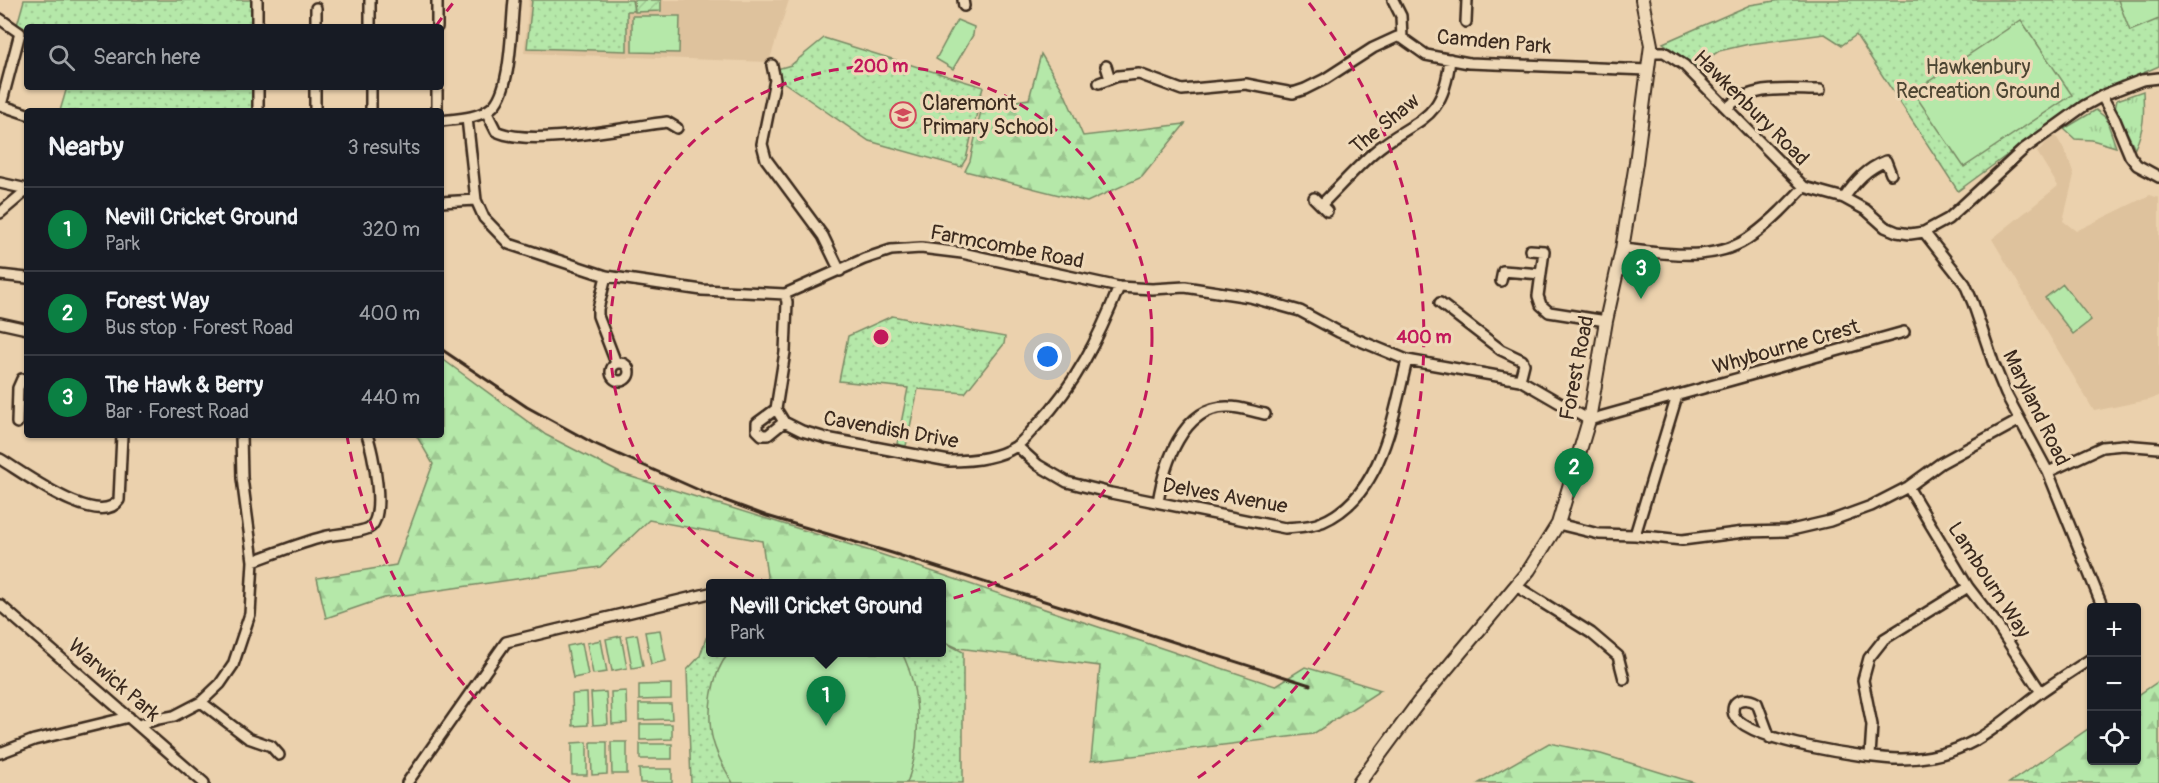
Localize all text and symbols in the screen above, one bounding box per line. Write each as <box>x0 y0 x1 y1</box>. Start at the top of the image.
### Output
search box <box>24 24 444 90</box>
street label: Camden Park <box>1436 24 1553 60</box>
icon: search <box>45 41 78 74</box>
text: Search here <box>93 43 200 71</box>
street label: Hawkenbury Road <box>1687 44 1815 172</box>
park label: Hawkenbury Recreation Ground <box>1896 54 2060 105</box>
text: 200 m <box>854 55 908 78</box>
street label: The Shaw <box>1344 88 1426 160</box>
place label: Claremont Primary School <box>922 90 1054 141</box>
school or university icon: Claremont Primary School <box>888 100 918 130</box>
text: Nearby <box>48 131 124 163</box>
text: 3 results <box>348 135 420 160</box>
text: Nevill Cricket Ground <box>105 203 298 231</box>
text: 1 <box>64 217 71 242</box>
text: 320 m <box>362 217 420 242</box>
street label: Farmcombe Road <box>928 219 1086 275</box>
text: Park <box>105 231 140 256</box>
pin: 3 <box>1622 250 1660 299</box>
text: Forest Way <box>105 287 209 315</box>
text: 2 <box>62 301 73 326</box>
text: 400 m <box>359 301 420 326</box>
street label: Forest Road <box>1554 313 1600 423</box>
street label: Whybourne Crest <box>1709 313 1863 381</box>
text: Bus stop · Forest Road <box>105 315 293 340</box>
text: 400 m <box>1397 326 1451 349</box>
centre of rings <box>871 327 891 347</box>
your location <box>1033 342 1062 371</box>
street label: Maryland Road <box>1996 346 2076 470</box>
text: The Hawk & Berry <box>105 371 263 399</box>
text: 3 <box>62 385 73 410</box>
text: 440 m <box>361 385 420 410</box>
text: Bar · Forest Road <box>105 399 249 424</box>
street label: Cavendish Drive <box>821 405 961 455</box>
pin: 2 <box>1554 448 1594 498</box>
street label: Delves Avenue <box>1160 472 1290 520</box>
street label: Lambourn Way <box>1941 517 2037 643</box>
popup <box>706 579 946 657</box>
text: Nevill Cricket Ground <box>729 592 923 620</box>
map controls <box>2087 603 2141 765</box>
button: + <box>2087 603 2141 657</box>
text: Park <box>729 620 764 645</box>
street label: Warwick Park <box>62 632 166 728</box>
button: − <box>2087 657 2141 711</box>
pin: 1 <box>806 676 846 726</box>
button: locate <box>2087 711 2141 765</box>

